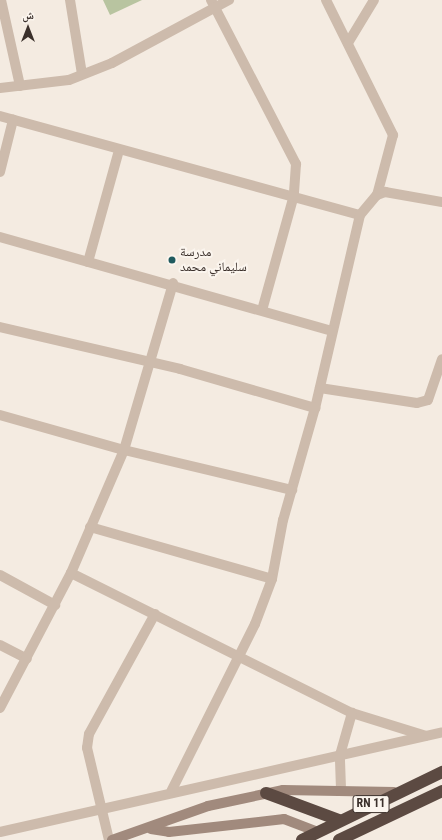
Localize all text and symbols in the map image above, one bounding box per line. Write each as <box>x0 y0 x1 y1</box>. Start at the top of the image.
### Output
north arrow <box>8 8 48 48</box>
text: ش <box>22 9 34 22</box>
place label: مدرسة سليماني محمد <box>180 245 247 276</box>
marker: مدرسة سليماني محمد <box>167 255 177 265</box>
road number: RN 11 <box>352 794 390 814</box>

